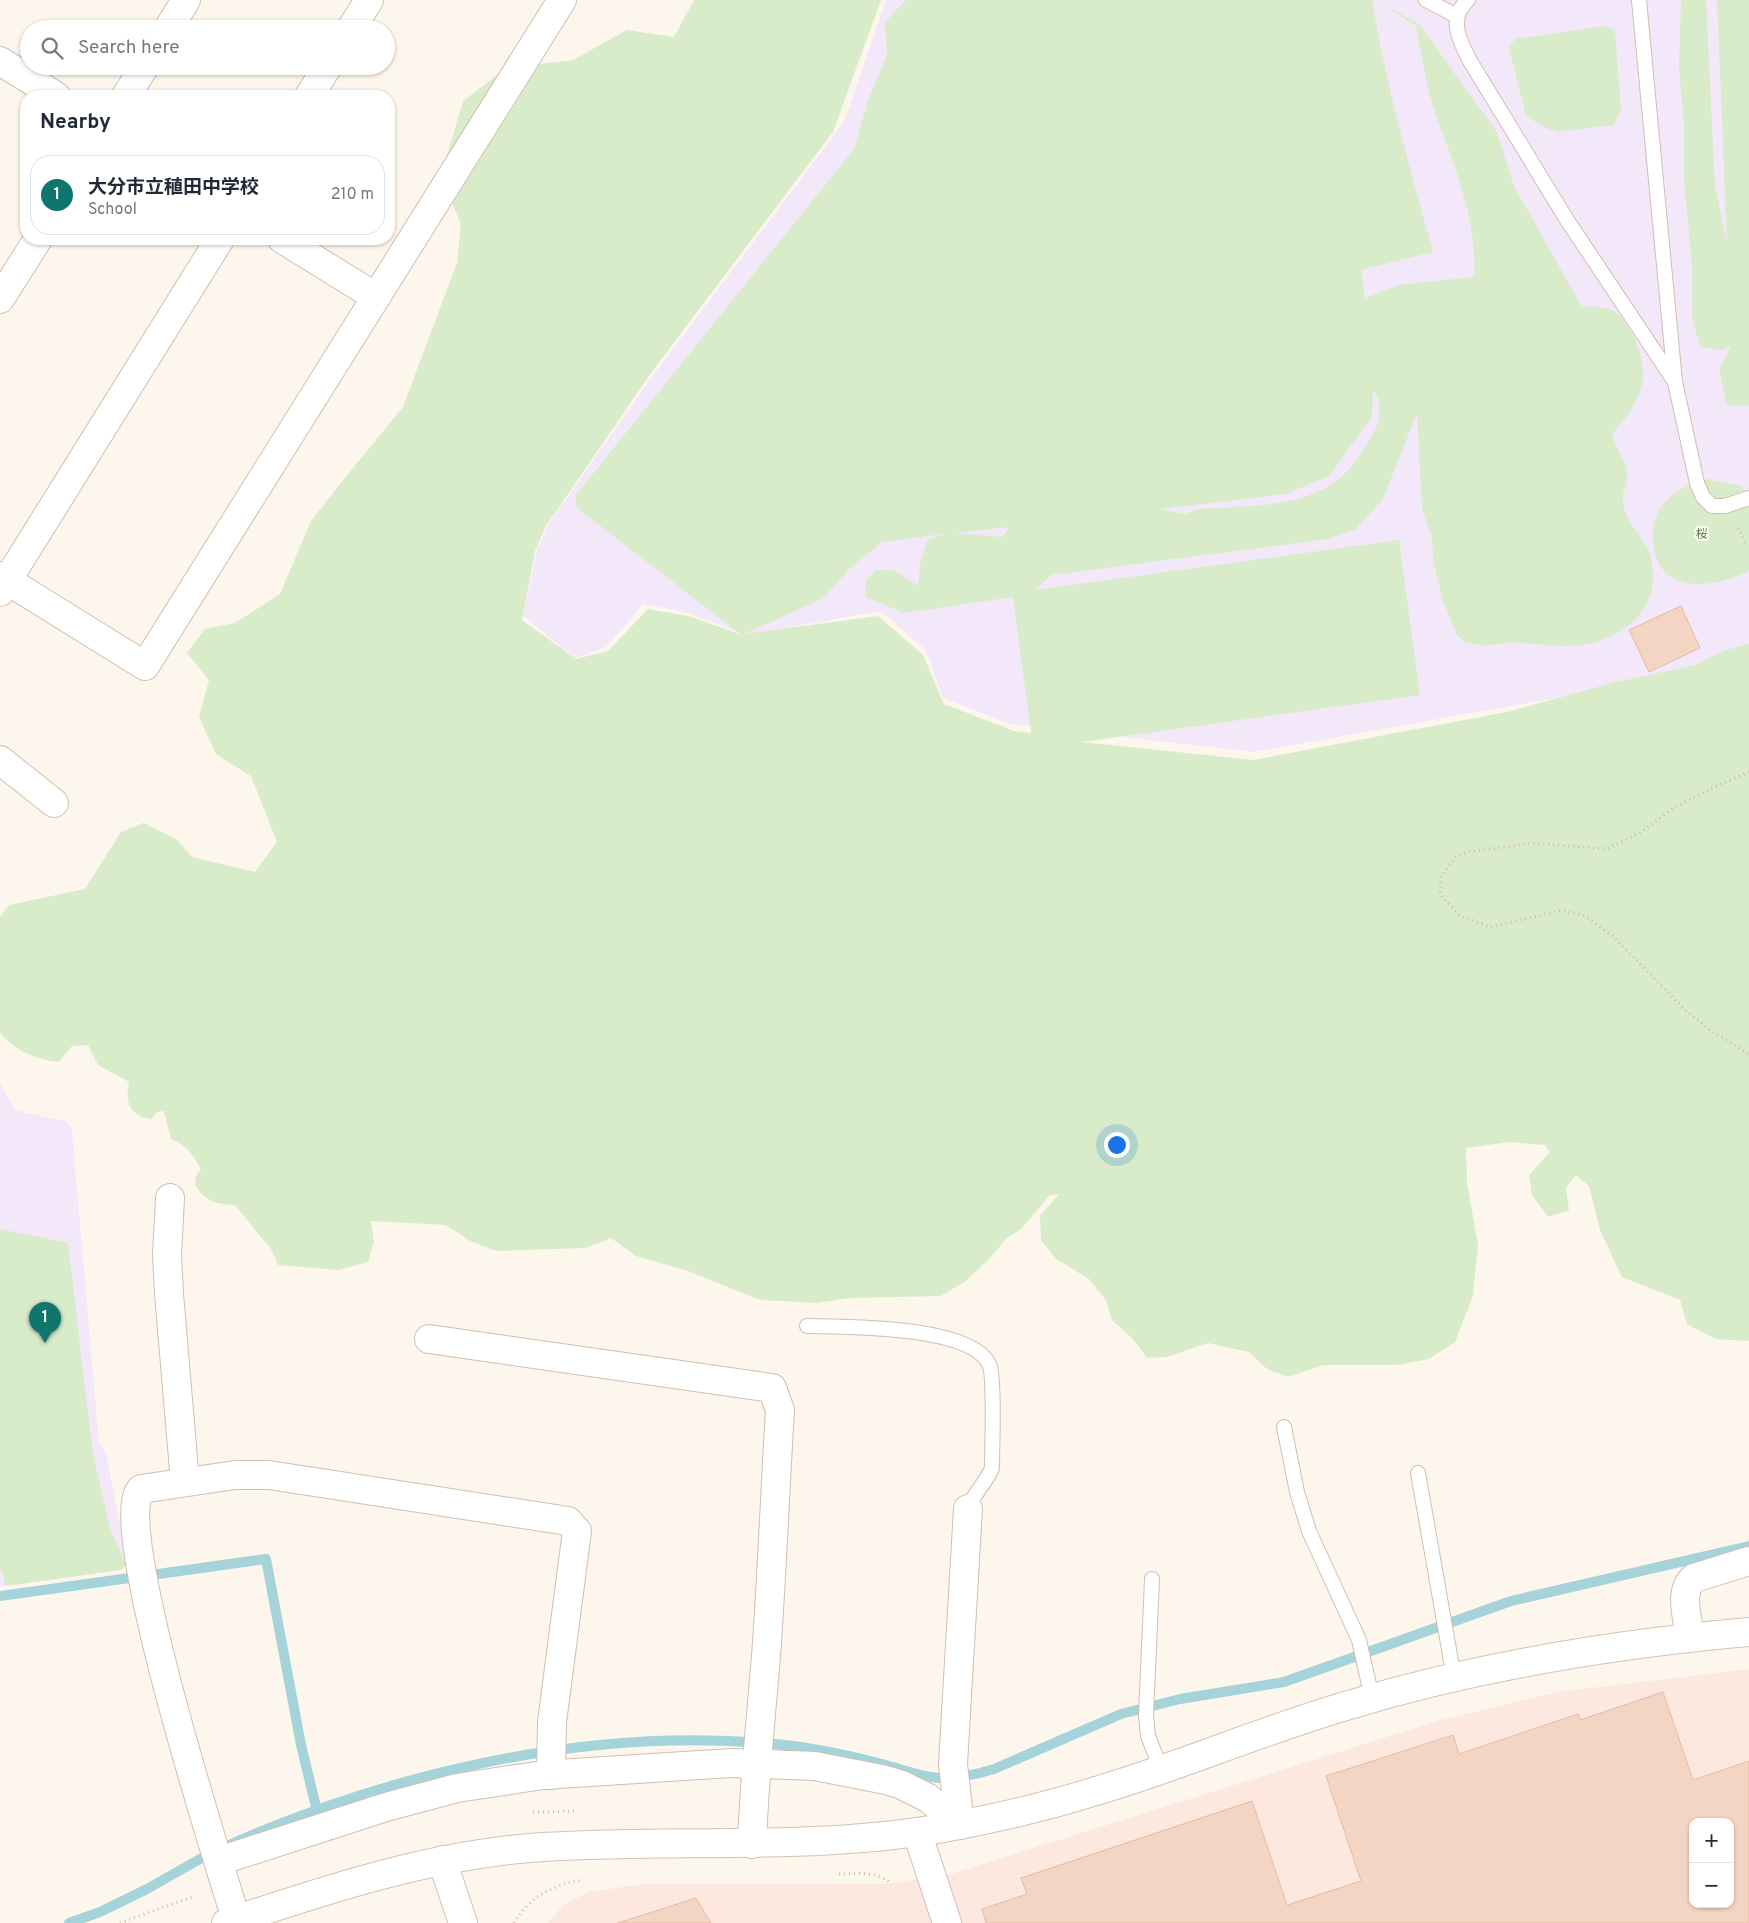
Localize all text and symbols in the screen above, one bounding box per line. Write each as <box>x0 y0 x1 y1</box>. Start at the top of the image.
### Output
search box <box>20 20 395 75</box>
icon: search <box>38 34 66 62</box>
text: Search here <box>78 36 180 60</box>
text: Nearby <box>40 109 111 136</box>
text: 大分市立稙田中学校 <box>88 176 259 200</box>
text: 1 <box>54 185 60 205</box>
text: 210 m <box>331 185 374 205</box>
text: School <box>88 200 137 220</box>
park label: 桜 <box>1696 527 1708 543</box>
your location <box>1104 1132 1130 1158</box>
pin: 1 <box>29 1302 61 1343</box>
map controls <box>1689 1818 1734 1908</box>
button: + <box>1689 1818 1734 1863</box>
button: − <box>1689 1863 1734 1908</box>

